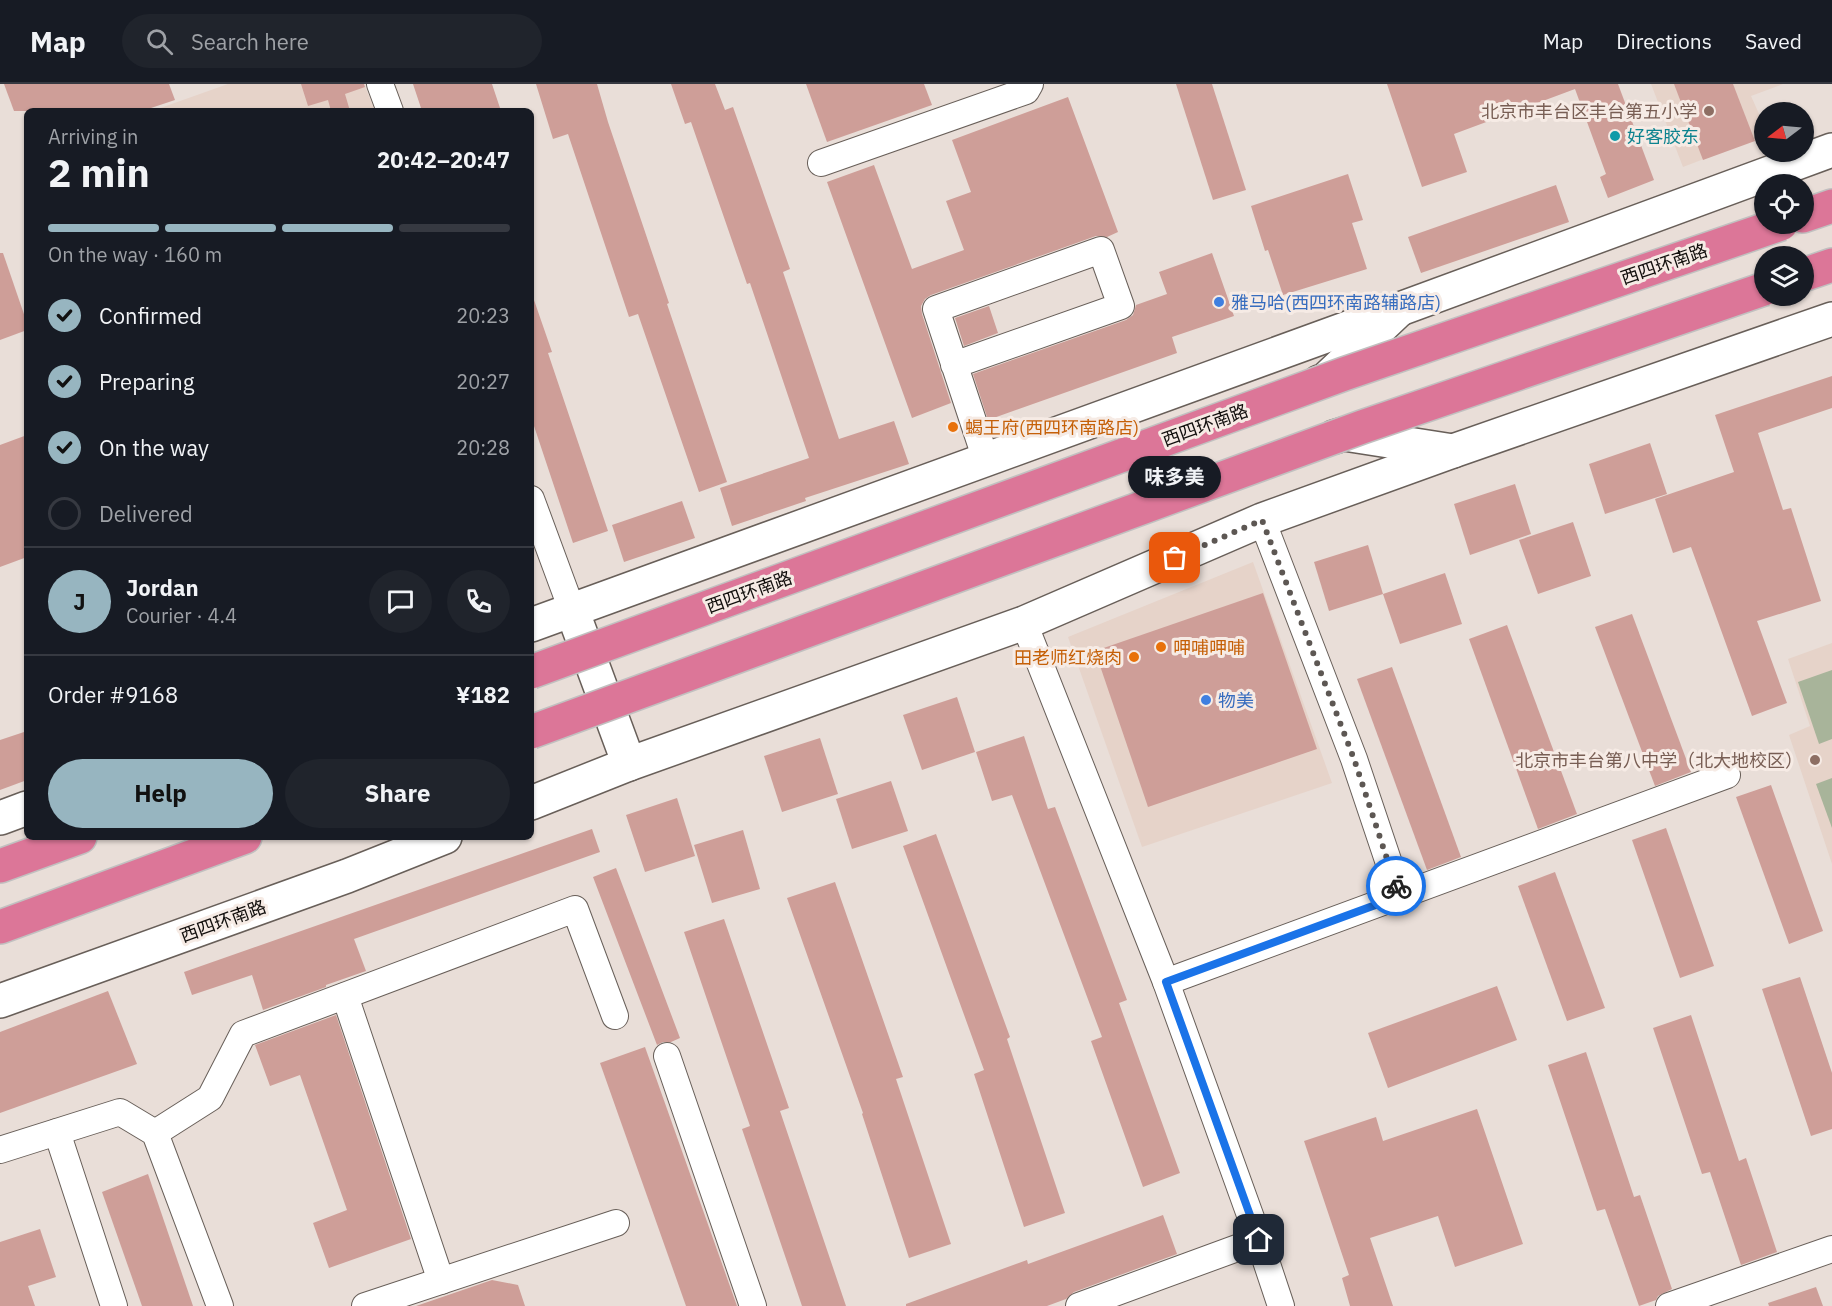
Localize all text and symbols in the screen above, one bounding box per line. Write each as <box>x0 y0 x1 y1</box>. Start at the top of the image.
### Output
search box <box>122 14 542 68</box>
text: Map <box>30 23 86 60</box>
icon: search <box>143 25 176 58</box>
text: Search here <box>191 27 309 56</box>
text: Map <box>1543 27 1583 55</box>
text: Directions <box>1616 27 1712 55</box>
text: Saved <box>1745 27 1802 55</box>
place label: 北京市丰台区丰台第五小学 <box>1481 100 1697 123</box>
north arrow <box>1754 102 1814 162</box>
map controls <box>1754 102 1814 306</box>
marker: 北京市丰台区丰台第五小学 <box>1702 104 1716 118</box>
text: Arriving in <box>48 123 138 150</box>
place label: 好客胶东 <box>1627 125 1699 148</box>
marker: 好客胶东 <box>1608 129 1622 143</box>
text: 20:42–20:47 <box>377 145 510 174</box>
text: 2 min <box>48 147 150 198</box>
button: locate <box>1754 174 1814 234</box>
street label: 西四环南路 <box>1618 238 1710 290</box>
text: On the way · 160 m <box>48 241 222 268</box>
button: layers <box>1754 246 1814 306</box>
place label: 雅马哈(西四环南路辅路店) <box>1231 291 1441 314</box>
marker: 雅马哈(西四环南路辅路店) <box>1212 295 1226 309</box>
icon: check <box>48 299 81 332</box>
text: Confirmed <box>99 301 202 330</box>
text: 20:23 <box>456 302 510 329</box>
icon: check <box>48 365 81 398</box>
text: Preparing <box>99 367 194 396</box>
text: 20:27 <box>456 368 510 395</box>
street label: 西四环南路 <box>1159 399 1251 451</box>
place label: 蝎王府(西四环南路店) <box>965 416 1139 439</box>
marker: 蝎王府(西四环南路店) <box>946 420 960 434</box>
icon: check <box>48 431 81 464</box>
text: On the way <box>99 433 209 462</box>
text: 20:28 <box>456 434 510 461</box>
callout: 味多美 <box>1128 456 1222 498</box>
text: 味多美 <box>1145 463 1205 490</box>
text: Delivered <box>99 499 193 528</box>
pin <box>1149 532 1200 583</box>
icon: bag <box>1158 541 1191 574</box>
street label: 西四环南路 <box>703 566 795 618</box>
button: chat <box>369 570 432 633</box>
button: phone <box>447 570 510 633</box>
text: Jordan <box>126 573 199 602</box>
text: J <box>73 587 86 616</box>
text: Courier · 4.4 <box>126 602 237 629</box>
place label: 呷哺呷哺 <box>1173 636 1245 659</box>
marker: 呷哺呷哺 <box>1154 640 1168 654</box>
place label: 田老师红烧肉 <box>1014 646 1122 669</box>
marker: 田老师红烧肉 <box>1127 650 1141 664</box>
text: Order #9168 <box>48 680 178 709</box>
text: ¥182 <box>456 680 510 709</box>
place label: 物美 <box>1218 689 1254 712</box>
marker: 物美 <box>1199 693 1213 707</box>
place label: 北京市丰台第八中学（北大地校区） <box>1515 749 1803 772</box>
marker: 北京市丰台第八中学（北大地校区） <box>1808 753 1822 767</box>
button: Help <box>48 759 273 828</box>
button: Share <box>285 759 510 828</box>
courier <box>1366 856 1426 916</box>
icon: bike <box>1380 870 1413 903</box>
street label: 西四环南路 <box>177 895 269 947</box>
pin <box>1233 1214 1284 1265</box>
icon: home <box>1242 1223 1275 1256</box>

